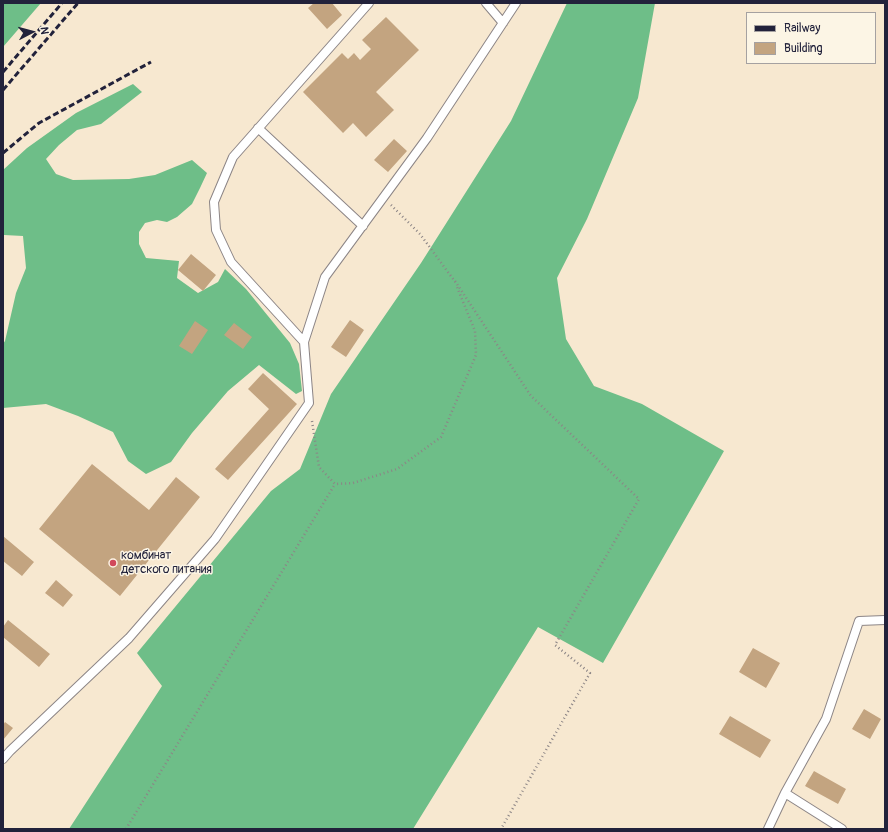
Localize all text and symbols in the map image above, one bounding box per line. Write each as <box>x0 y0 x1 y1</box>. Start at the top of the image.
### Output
north arrow <box>12 12 52 52</box>
legend <box>746 12 876 64</box>
text: Railway <box>784 21 820 36</box>
text: N <box>38 26 51 35</box>
text: Building <box>784 41 823 56</box>
place label: комбинат детского питания <box>121 549 212 577</box>
marker: комбинат детского питания <box>108 558 118 568</box>

